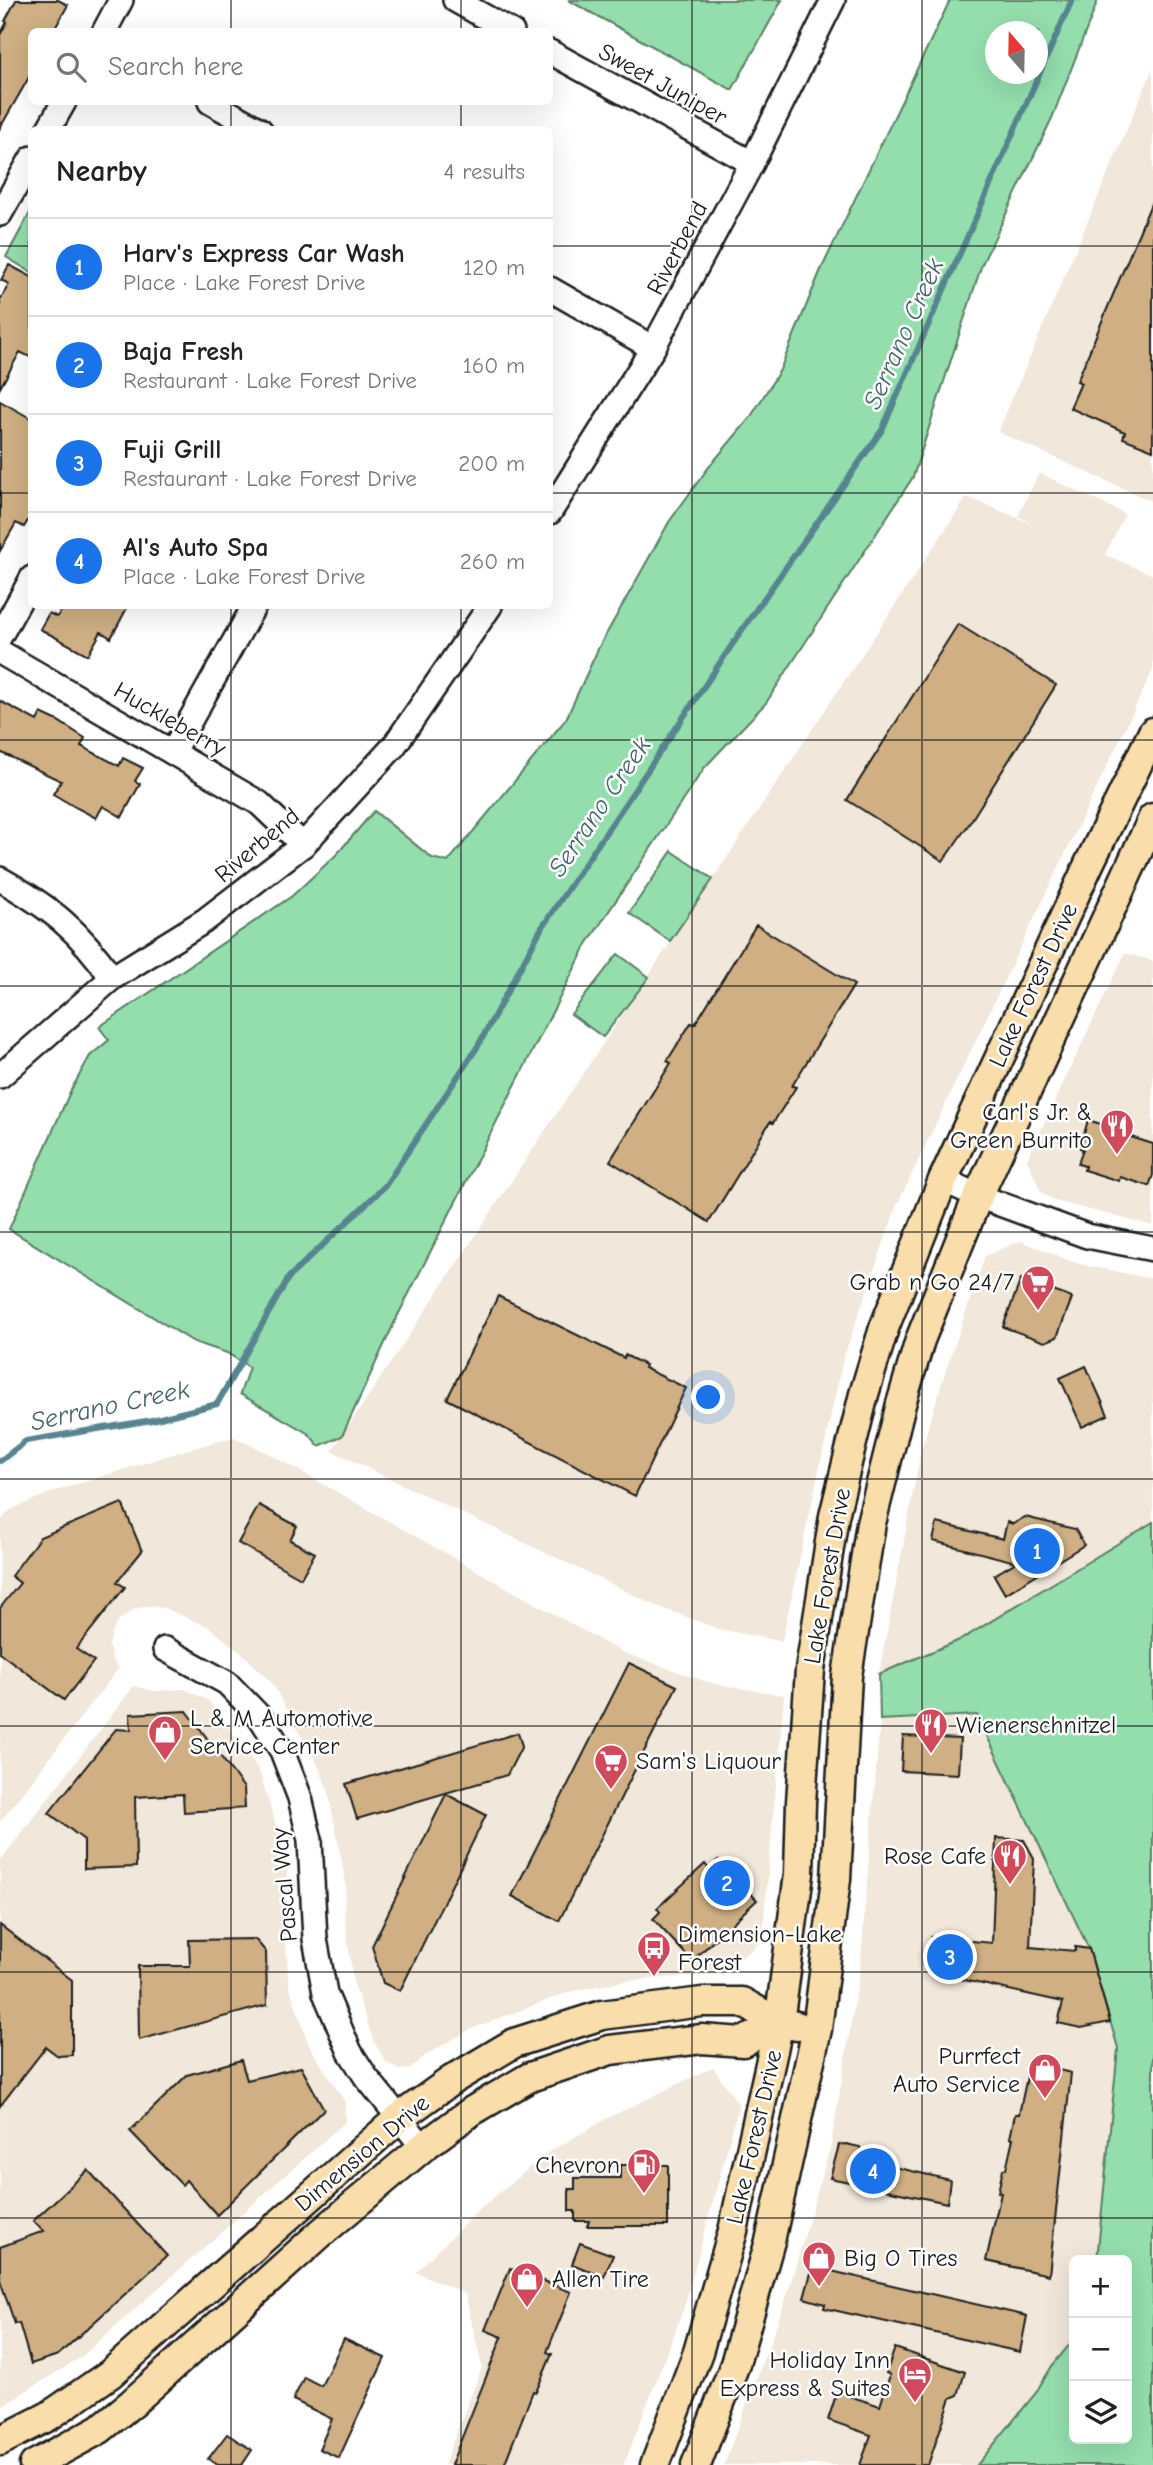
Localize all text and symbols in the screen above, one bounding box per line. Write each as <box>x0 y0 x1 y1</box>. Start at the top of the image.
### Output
north arrow <box>985 21 1048 84</box>
search box <box>28 28 553 105</box>
street label: Sweet Juniper <box>594 37 732 131</box>
icon: search <box>52 48 90 86</box>
text: Search here <box>108 52 243 82</box>
text: Nearby <box>56 154 147 189</box>
text: 4 results <box>443 158 525 185</box>
street label: Riverbend <box>641 197 713 299</box>
text: Harv's Express Car Wash <box>123 239 405 269</box>
text: 1 <box>74 254 84 281</box>
text: 120 m <box>463 254 525 281</box>
water label: Serrano Creek <box>857 254 951 414</box>
text: Place · Lake Forest Drive <box>123 269 365 296</box>
text: Baja Fresh <box>123 337 244 367</box>
text: 2 <box>73 352 85 379</box>
text: 160 m <box>463 352 525 379</box>
text: Restaurant · Lake Forest Drive <box>123 367 417 394</box>
text: Fuji Grill <box>123 435 221 465</box>
text: 3 <box>73 450 85 477</box>
text: 200 m <box>458 450 525 477</box>
text: Restaurant · Lake Forest Drive <box>123 465 417 492</box>
text: Al's Auto Spa <box>123 533 269 563</box>
text: 4 <box>74 548 84 575</box>
text: 260 m <box>460 548 525 575</box>
text: Place · Lake Forest Drive <box>123 563 365 590</box>
street label: Huckleberry <box>109 676 231 762</box>
water label: Serrano Creek <box>542 731 658 882</box>
street label: Riverbend <box>209 802 305 888</box>
street label: Lake Forest Drive <box>983 898 1083 1072</box>
place label: Carl's Jr. & Green Burrito <box>950 1098 1092 1154</box>
restaurant icon: Carl's Jr. & Green Burrito <box>1098 1107 1136 1156</box>
supermarket icon: Grab n Go 24/7 <box>1019 1263 1057 1312</box>
place label: Grab n Go 24/7 <box>849 1268 1014 1296</box>
water label: Serrano Creek <box>28 1374 193 1437</box>
your location <box>691 1380 725 1414</box>
street label: Lake Forest Drive <box>798 1486 856 1666</box>
pin: 1 <box>1014 1525 1060 1577</box>
place label: L & M Automotive Service Center <box>190 1704 373 1760</box>
restaurant icon: Wienerschnitzel <box>912 1706 950 1755</box>
place label: Wienerschnitzel <box>956 1711 1116 1739</box>
shop icon: L & M Automotive Service Center <box>146 1713 184 1762</box>
supermarket icon: Sam's Liquour <box>592 1742 630 1791</box>
place label: Sam's Liquour <box>636 1747 781 1775</box>
street label: Pascal Way <box>265 1827 303 1943</box>
restaurant icon: Rose Cafe <box>991 1837 1029 1886</box>
place label: Rose Cafe <box>884 1842 986 1870</box>
pin: 2 <box>704 1857 750 1909</box>
place label: Dimension-Lake Forest <box>678 1920 842 1976</box>
bus stop icon: Dimension-Lake Forest <box>635 1929 673 1978</box>
pin: 3 <box>927 1931 973 1983</box>
place label: Purrfect Auto Service <box>893 2042 1021 2098</box>
street label: Lake Forest Drive <box>720 2047 788 2227</box>
shop icon: Purrfect Auto Service <box>1026 2051 1064 2100</box>
street label: Dimension Drive <box>289 2089 435 2217</box>
pin: 4 <box>850 2145 896 2197</box>
fuel station icon: Chevron <box>625 2146 663 2195</box>
place label: Chevron <box>535 2151 620 2179</box>
shop icon: Big O Tires <box>800 2239 838 2288</box>
place label: Big O Tires <box>844 2244 958 2272</box>
map controls <box>1069 2255 1132 2444</box>
button: + <box>1069 2255 1132 2318</box>
shop icon: Allen Tire <box>508 2260 546 2309</box>
place label: Allen Tire <box>552 2265 649 2293</box>
button: − <box>1069 2318 1132 2381</box>
place label: Holiday Inn Express & Suites <box>720 2346 890 2402</box>
hotel icon: Holiday Inn Express & Suites <box>896 2355 934 2404</box>
button: layers <box>1069 2381 1132 2444</box>

